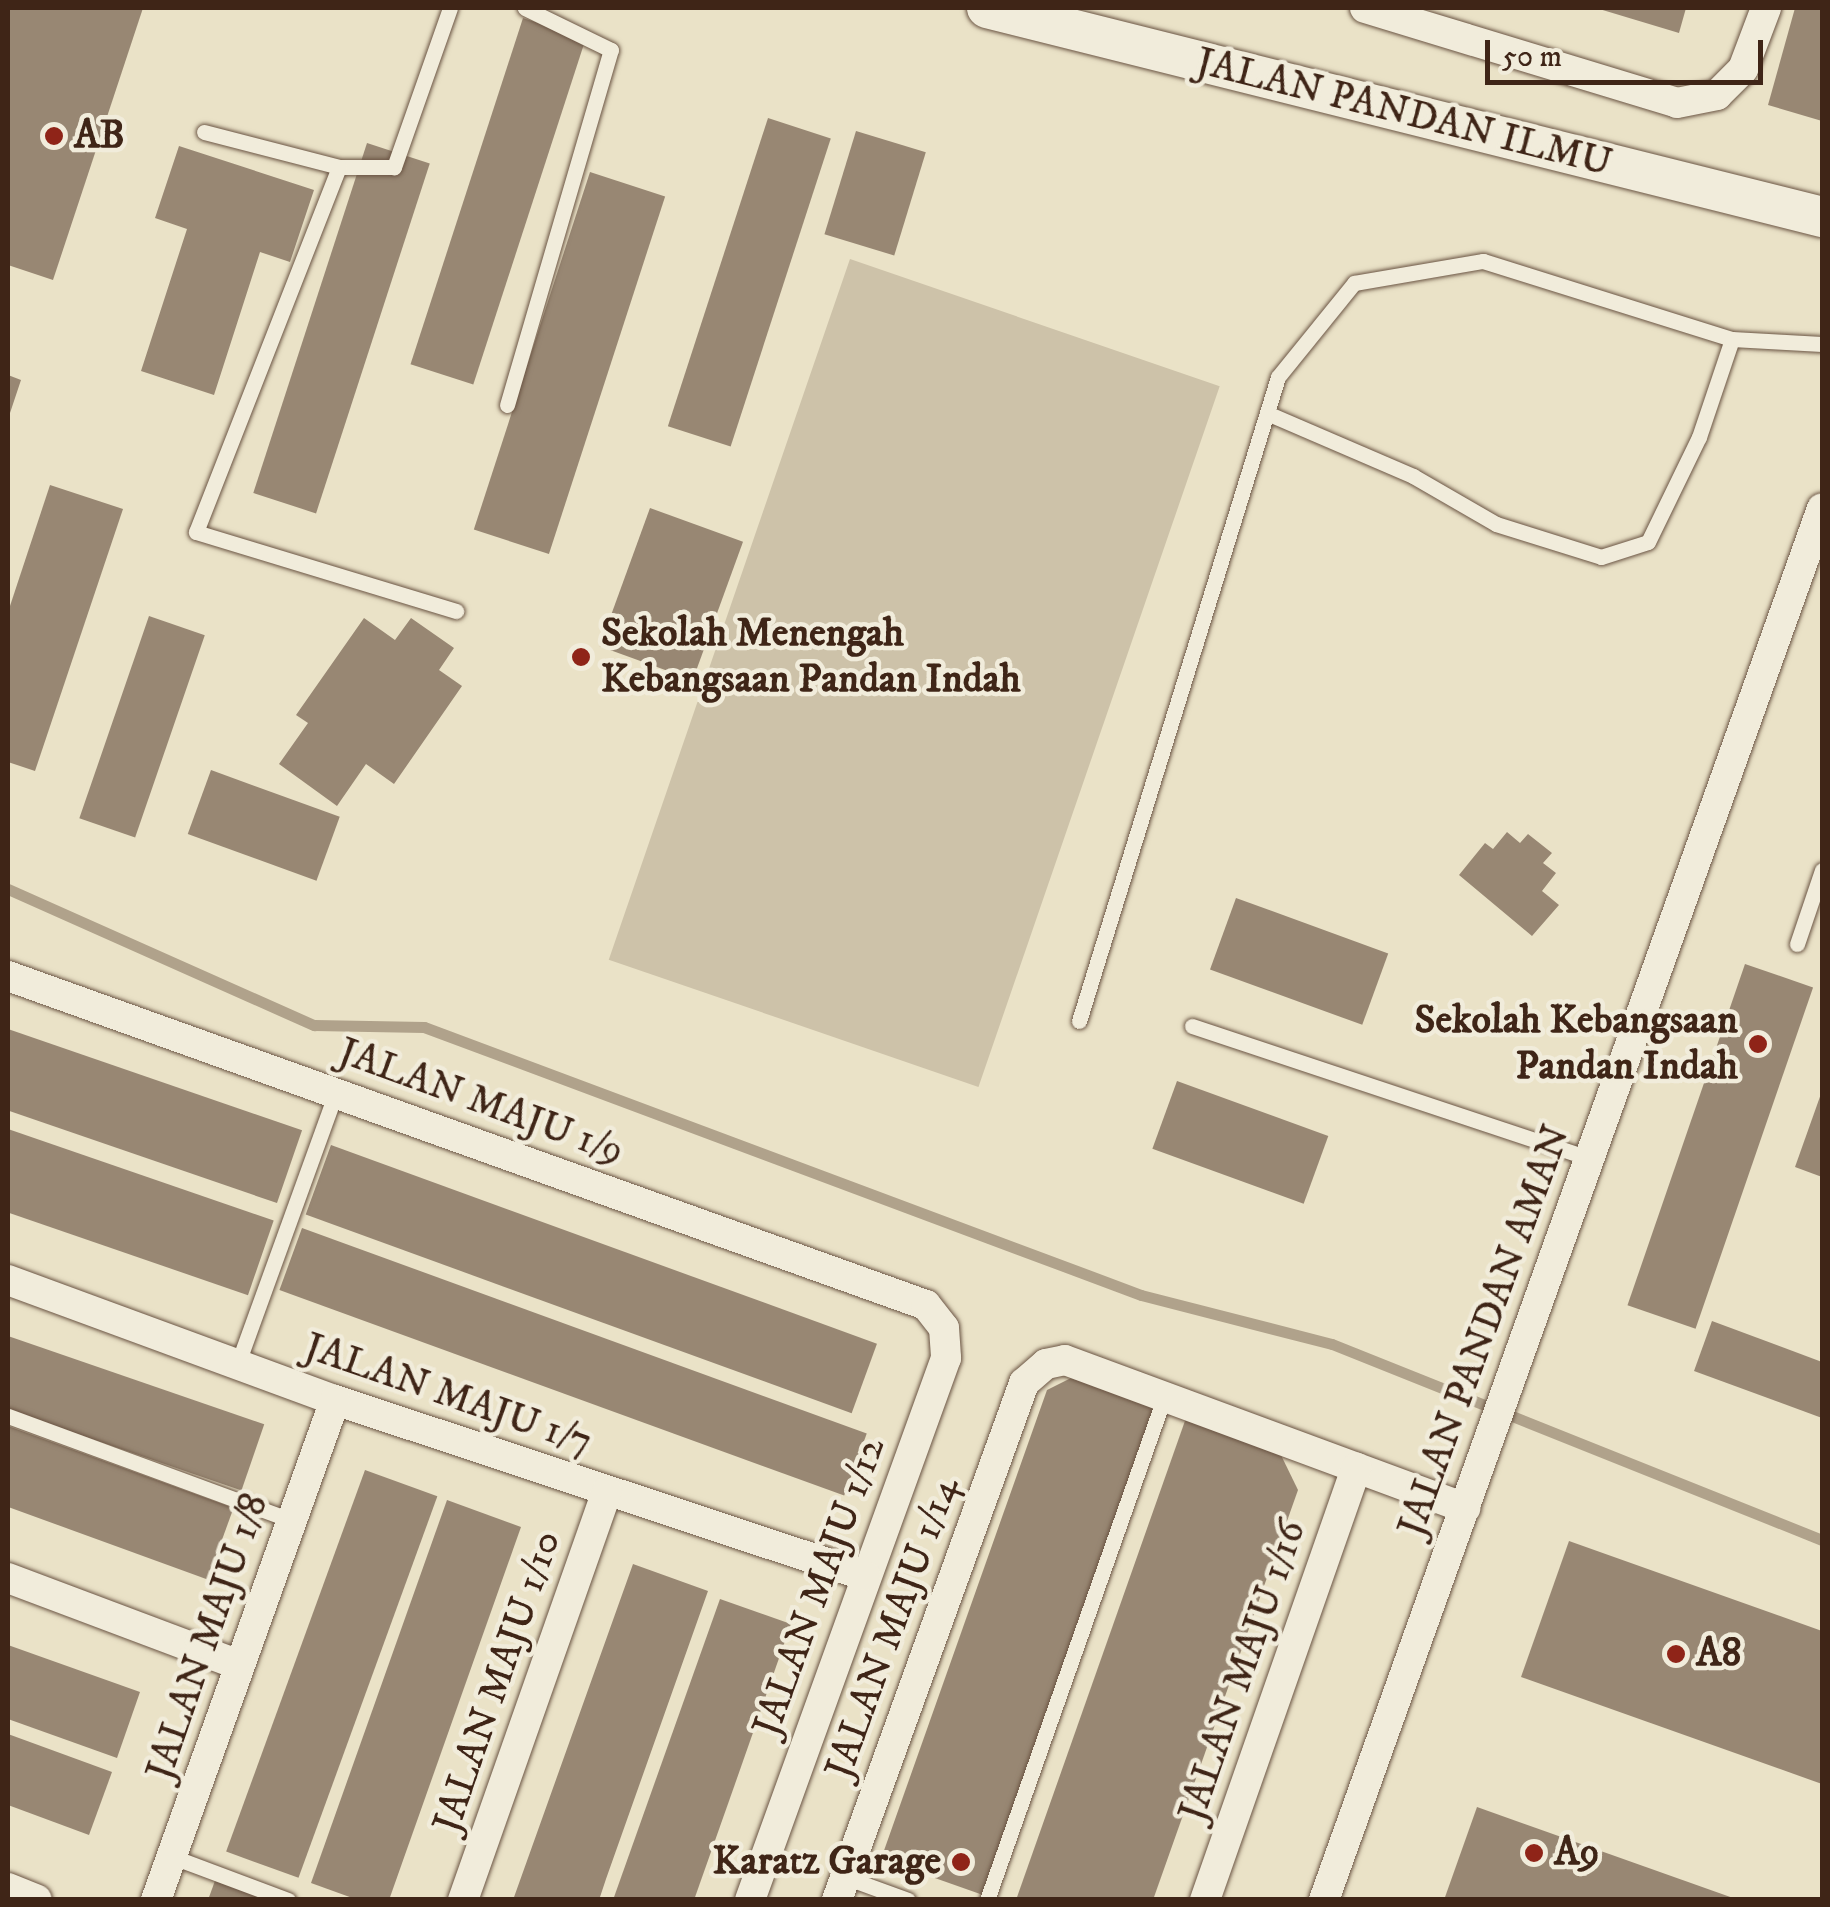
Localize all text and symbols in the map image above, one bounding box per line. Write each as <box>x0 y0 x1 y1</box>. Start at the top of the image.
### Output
scale bar <box>1490 20 1768 82</box>
street label: JALAN PANDAN ILMU <box>1191 38 1617 188</box>
text: 50 m <box>1502 39 1562 76</box>
place label: AB <box>74 112 125 160</box>
marker: AB <box>43 125 65 147</box>
place label: Sekolah Menengah Kebangsaan Pandan Indah <box>601 610 1021 704</box>
marker: Sekolah Menengah Kebangsaan Pandan Indah <box>570 646 592 668</box>
place label: Sekolah Kebangsaan Pandan Indah <box>1415 997 1738 1091</box>
street label: JALAN MAJU 1/9 <box>332 1028 630 1176</box>
marker: Sekolah Kebangsaan Pandan Indah <box>1747 1033 1769 1055</box>
street label: JALAN PANDAN AMAN <box>1388 1119 1582 1543</box>
street label: JALAN MAJU 1/7 <box>298 1323 598 1467</box>
street label: JALAN MAJU 1/12 <box>744 1431 896 1743</box>
street label: JALAN MAJU 1/14 <box>816 1471 970 1785</box>
street label: JALAN MAJU 1/8 <box>136 1487 280 1787</box>
street label: JALAN MAJU 1/16 <box>1169 1514 1317 1828</box>
street label: JALAN MAJU 1/10 <box>424 1525 572 1839</box>
place label: A8 <box>1696 1630 1741 1678</box>
marker: A8 <box>1665 1643 1687 1665</box>
place label: A9 <box>1554 1829 1599 1877</box>
place label: Karatz Garage <box>712 1838 941 1886</box>
marker: A9 <box>1523 1842 1545 1864</box>
marker: Karatz Garage <box>950 1851 972 1873</box>

